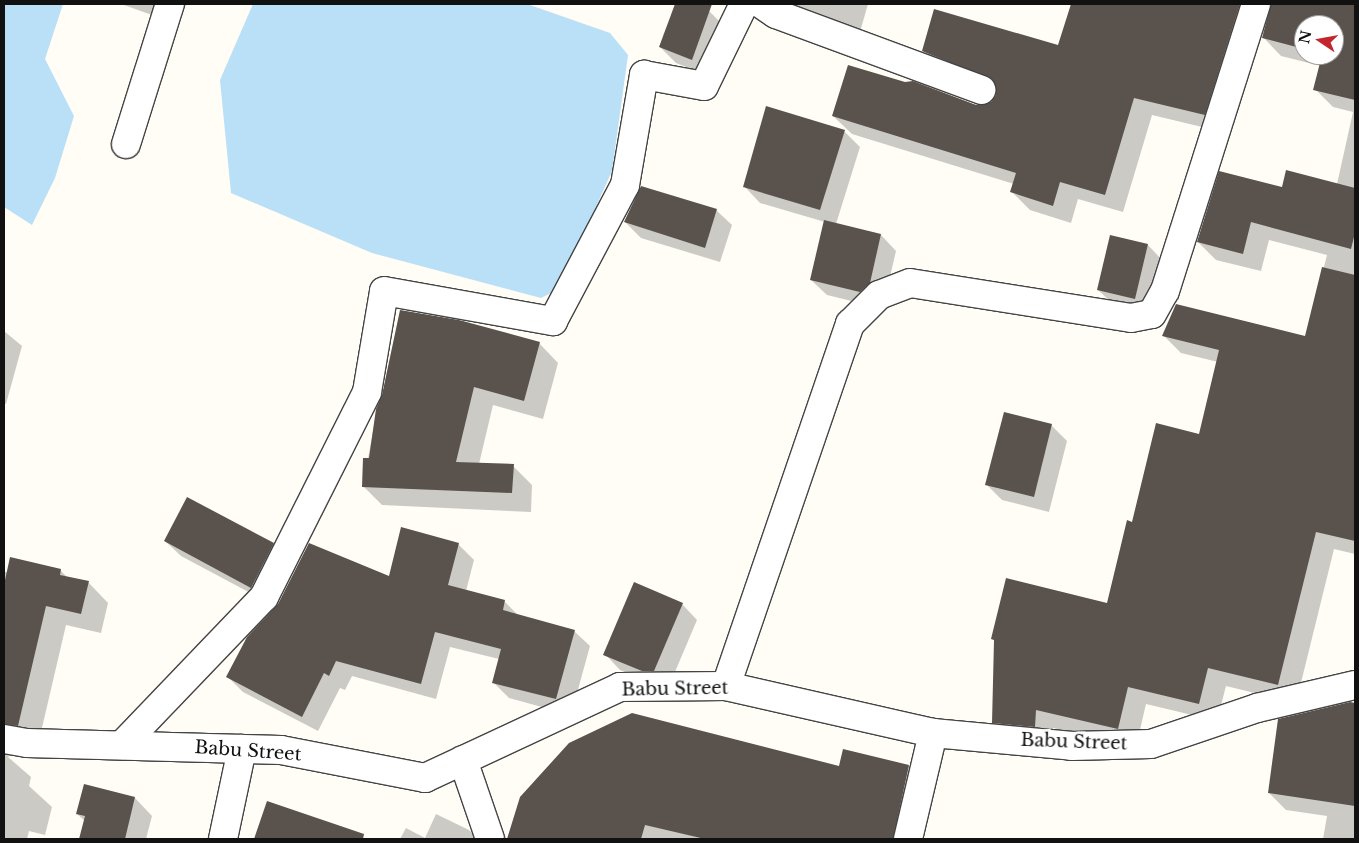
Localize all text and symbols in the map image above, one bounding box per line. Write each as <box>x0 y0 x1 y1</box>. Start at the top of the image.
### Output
north arrow <box>1294 15 1344 65</box>
text: N <box>1295 29 1315 45</box>
street label: Babu Street <box>621 677 729 701</box>
street label: Babu Street <box>1020 729 1128 755</box>
street label: Babu Street <box>194 736 302 766</box>

